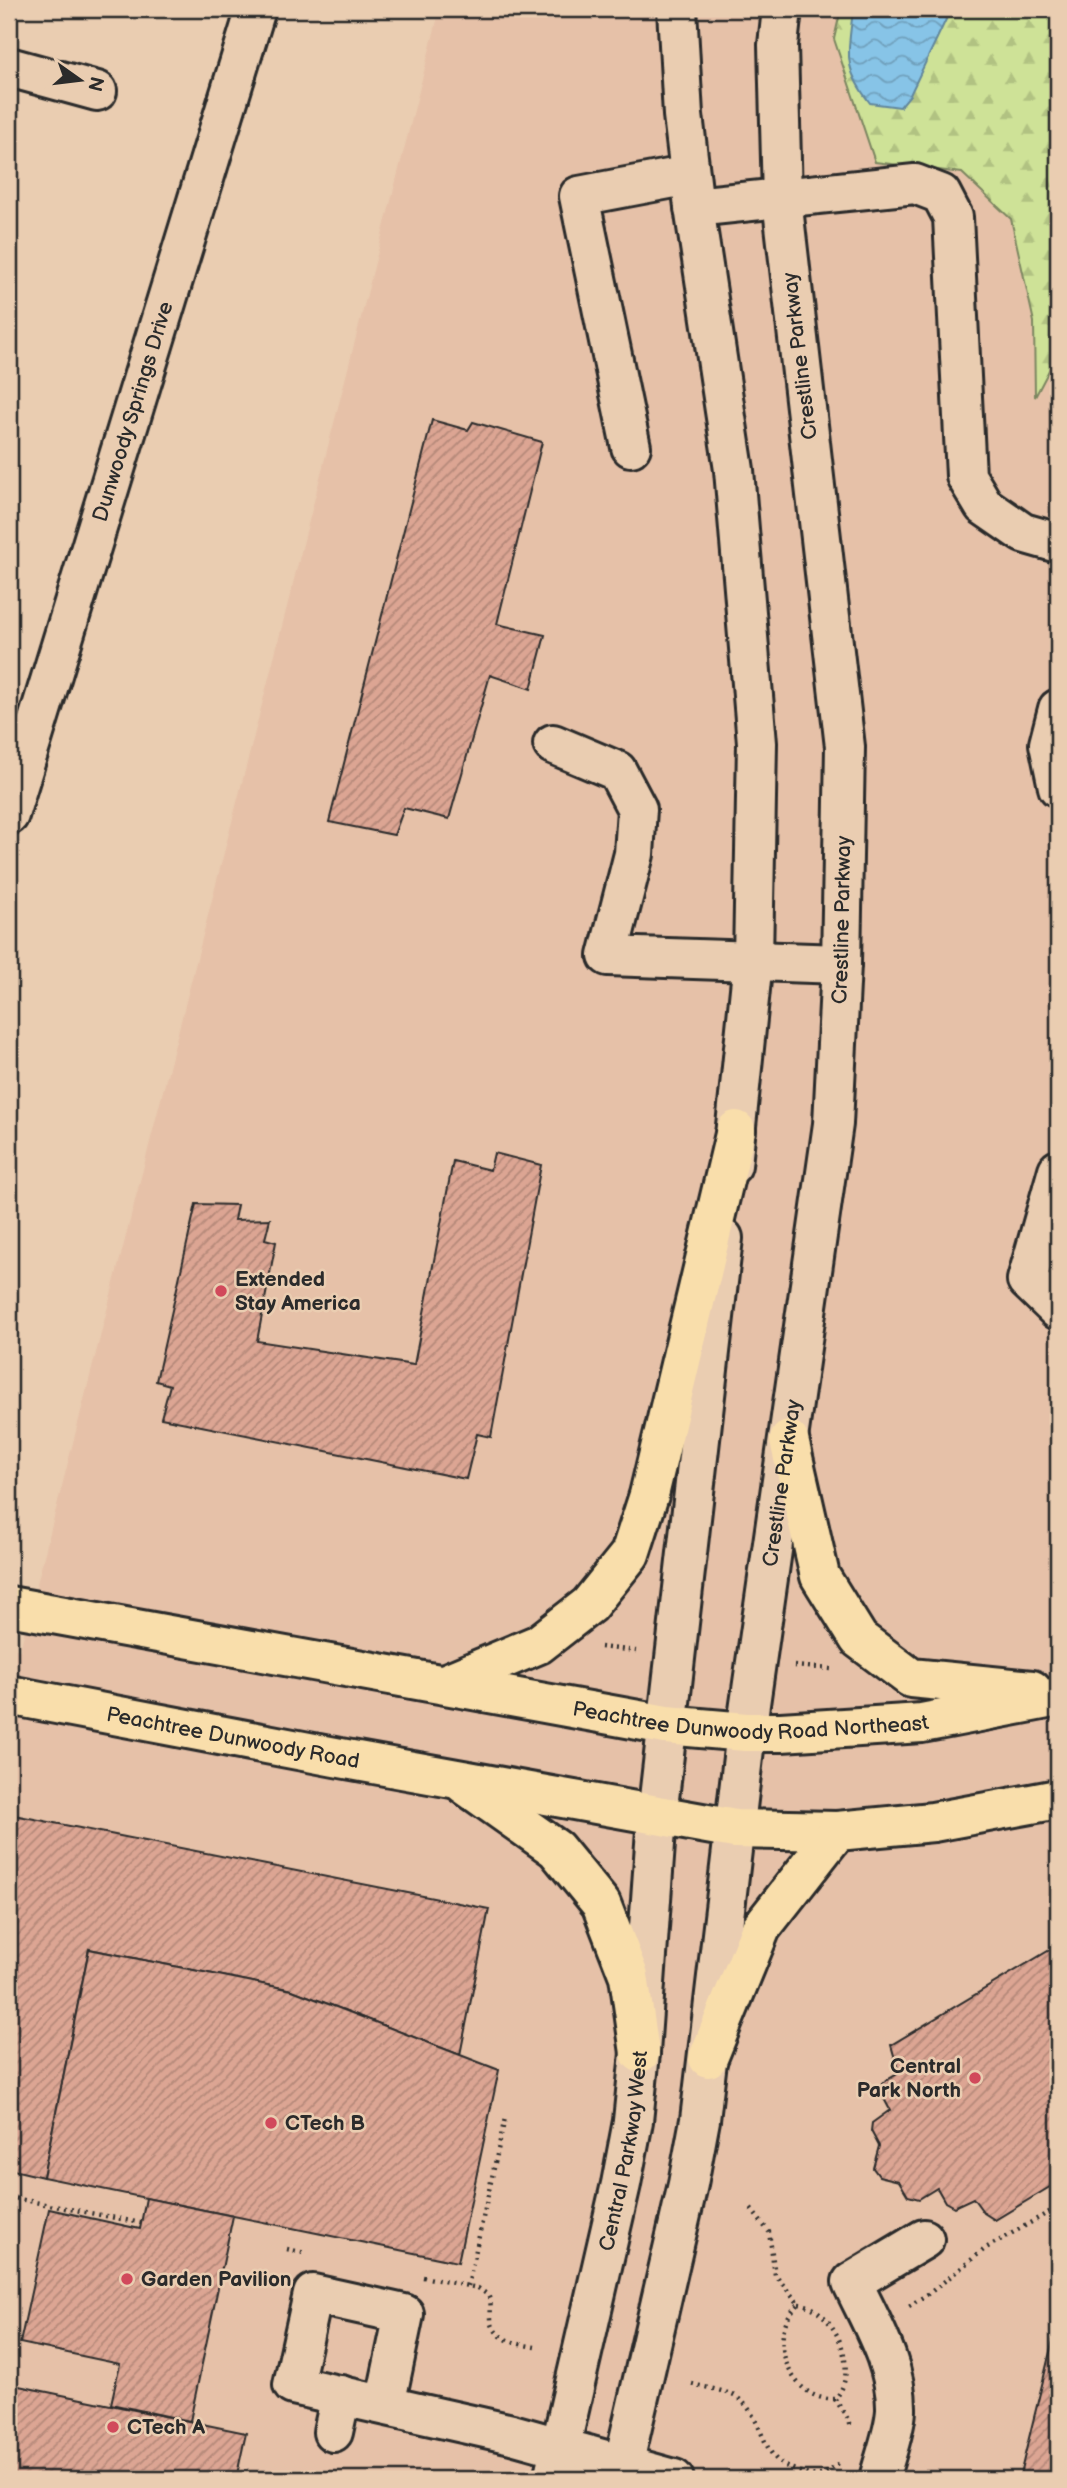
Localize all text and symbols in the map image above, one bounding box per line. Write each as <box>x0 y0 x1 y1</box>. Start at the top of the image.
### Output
north arrow <box>46 46 116 116</box>
text: N <box>82 74 108 93</box>
street label: Crestline Parkway <box>777 270 823 441</box>
street label: Dunwoody Springs Drive <box>87 298 178 525</box>
street label: Crestline Parkway <box>827 835 856 1005</box>
place label: Extended Stay America <box>235 1267 361 1316</box>
marker: Extended Stay America <box>213 1283 229 1299</box>
street label: Crestline Parkway <box>757 1397 806 1568</box>
street label: Peachtree Dunwoody Road Northeast <box>571 1696 931 1745</box>
street label: Peachtree Dunwoody Road <box>104 1701 361 1774</box>
street label: Central Parkway West <box>593 2049 653 2253</box>
place label: Central Park North <box>857 2054 961 2103</box>
marker: Central Park North <box>967 2070 983 2086</box>
place label: CTech B <box>285 2111 365 2136</box>
marker: CTech B <box>263 2115 279 2131</box>
place label: Garden Pavilion <box>141 2267 292 2292</box>
marker: Garden Pavilion <box>119 2271 135 2287</box>
place label: CTech A <box>127 2415 205 2440</box>
marker: CTech A <box>105 2419 121 2435</box>

